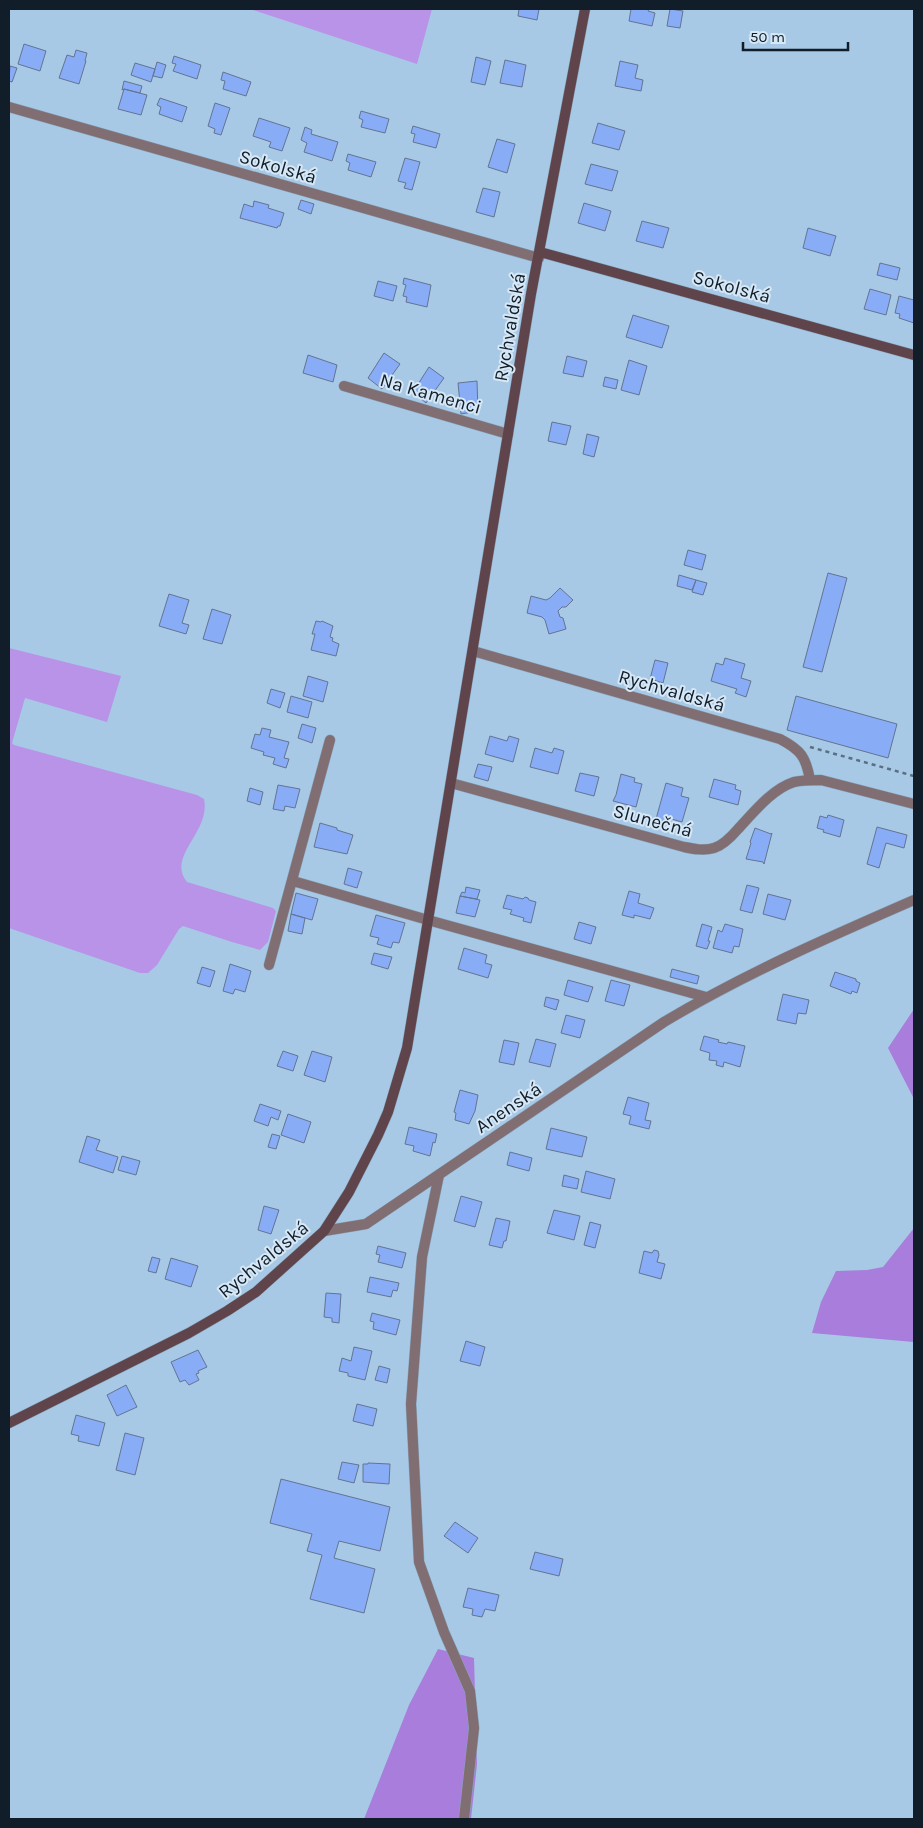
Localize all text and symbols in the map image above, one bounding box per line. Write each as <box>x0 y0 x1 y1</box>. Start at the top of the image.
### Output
scale bar <box>743 20 848 52</box>
text: 50 m <box>750 28 785 46</box>
street label: Sokolská <box>237 145 319 188</box>
street label: Sokolská <box>691 266 773 308</box>
street label: Rychvaldská <box>490 271 530 383</box>
street label: Na Kamenci <box>377 369 484 419</box>
street label: Rychvaldská <box>616 665 727 717</box>
street label: Slunečná <box>611 800 695 842</box>
street label: Anenská <box>471 1078 546 1138</box>
street label: Rychvaldská <box>214 1217 313 1303</box>

